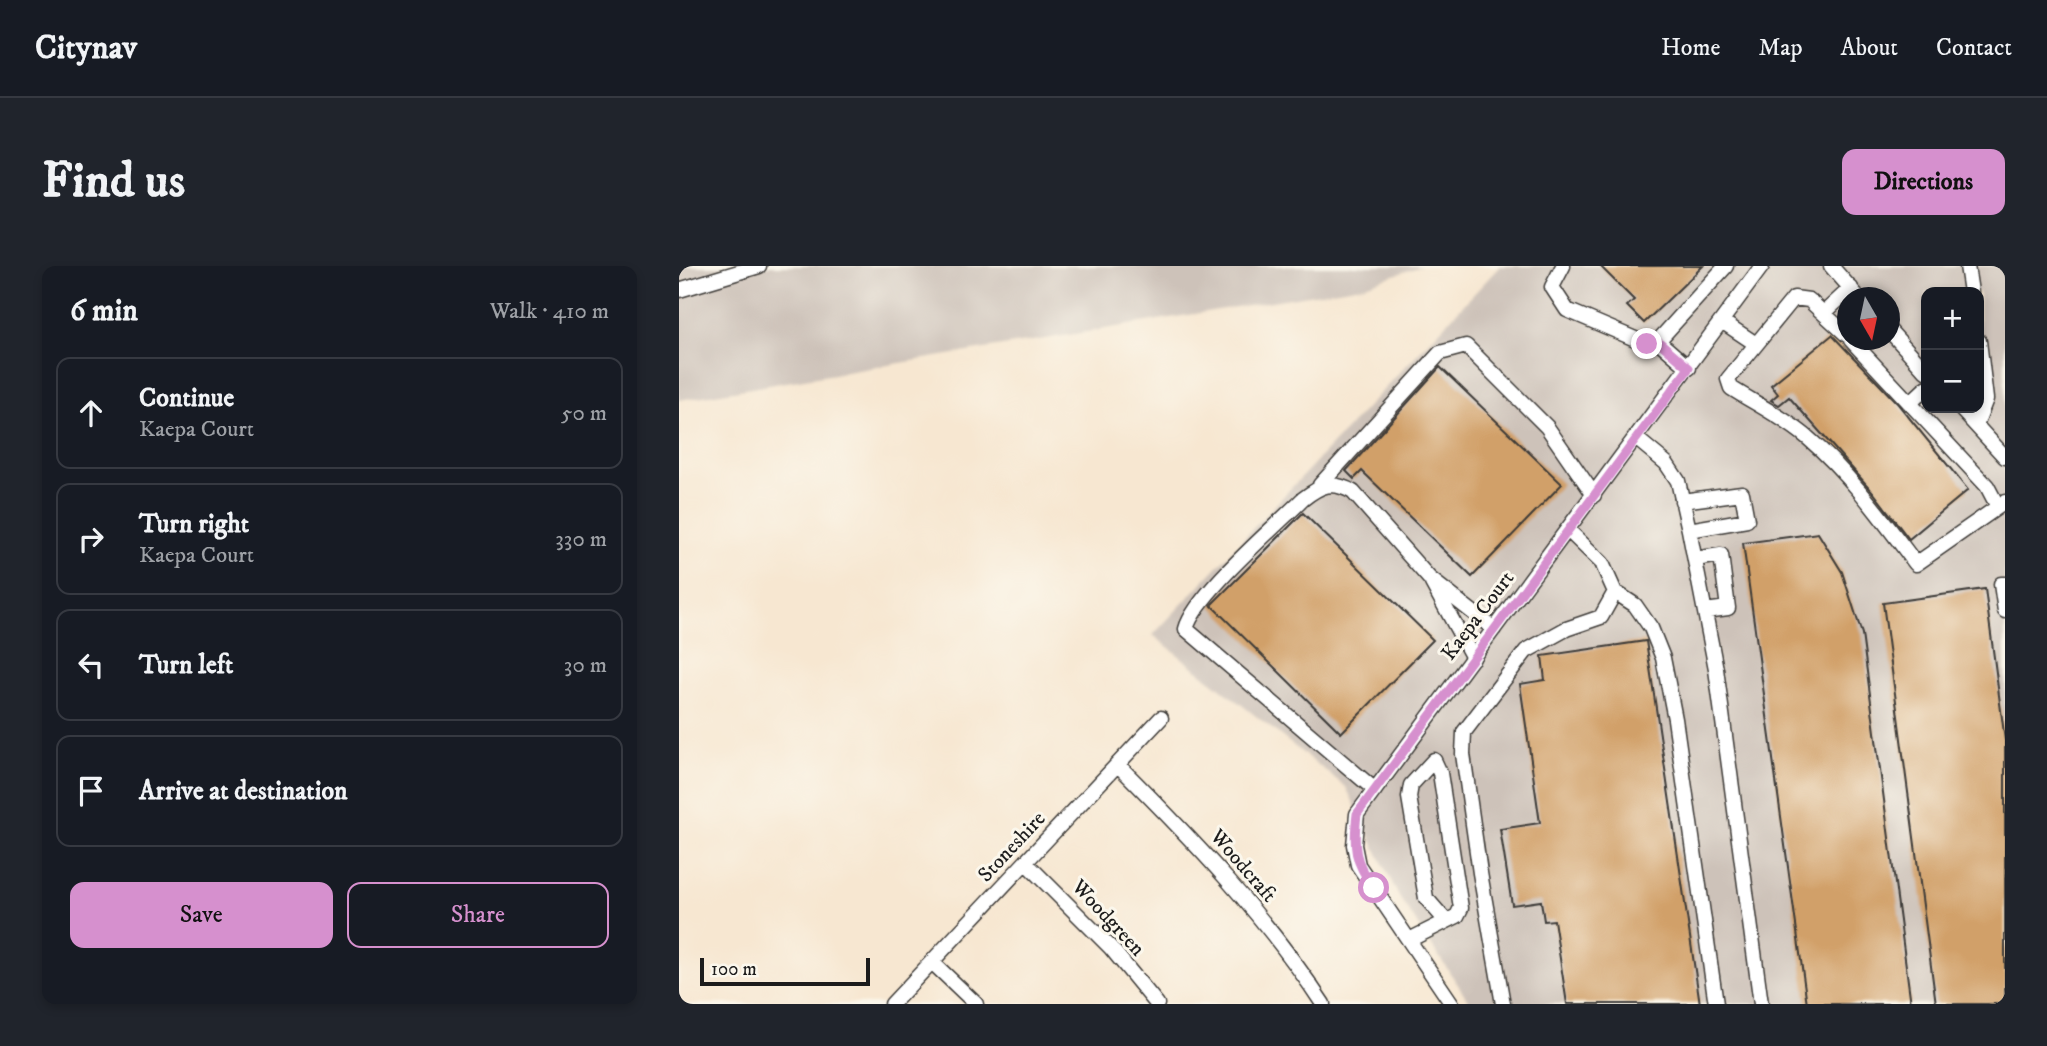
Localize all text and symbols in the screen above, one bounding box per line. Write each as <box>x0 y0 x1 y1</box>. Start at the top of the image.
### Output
text: Citynav <box>35 28 137 69</box>
text: Home <box>1661 33 1720 63</box>
text: Map <box>1758 33 1803 63</box>
text: About <box>1841 33 1898 63</box>
text: Contact <box>1936 33 2012 63</box>
button: Directions <box>1842 149 2005 215</box>
text: Find us <box>42 151 185 213</box>
north arrow <box>1837 287 1900 350</box>
map controls <box>1921 287 1984 413</box>
button: + <box>1921 287 1984 350</box>
text: 6 min <box>70 293 138 330</box>
text: Walk · 410 m <box>490 297 609 326</box>
route end <box>1631 328 1662 359</box>
button: − <box>1921 350 1984 413</box>
text: Continue <box>139 382 234 415</box>
icon: ahead <box>72 394 110 432</box>
text: 50 m <box>561 399 607 428</box>
text: Kaepa Court <box>139 415 254 444</box>
text: Turn right <box>139 508 249 541</box>
icon: right <box>72 520 110 558</box>
text: 330 m <box>555 525 607 554</box>
text: Kaepa Court <box>139 541 254 570</box>
street label: Kaepa Court <box>1436 566 1520 666</box>
icon: left <box>72 646 110 684</box>
text: Turn left <box>139 649 233 682</box>
text: 30 m <box>564 651 607 680</box>
icon: arrive <box>72 772 110 810</box>
text: Arrive at destination <box>139 775 348 808</box>
street label: Stoneshire <box>973 806 1052 888</box>
street label: Woodcraft <box>1204 823 1282 908</box>
route start <box>1358 872 1389 903</box>
street label: Woodgreen <box>1065 873 1150 962</box>
button: Save <box>70 882 333 948</box>
button: Share <box>347 882 609 948</box>
scale bar <box>700 955 870 987</box>
text: 100 m <box>711 958 757 981</box>

